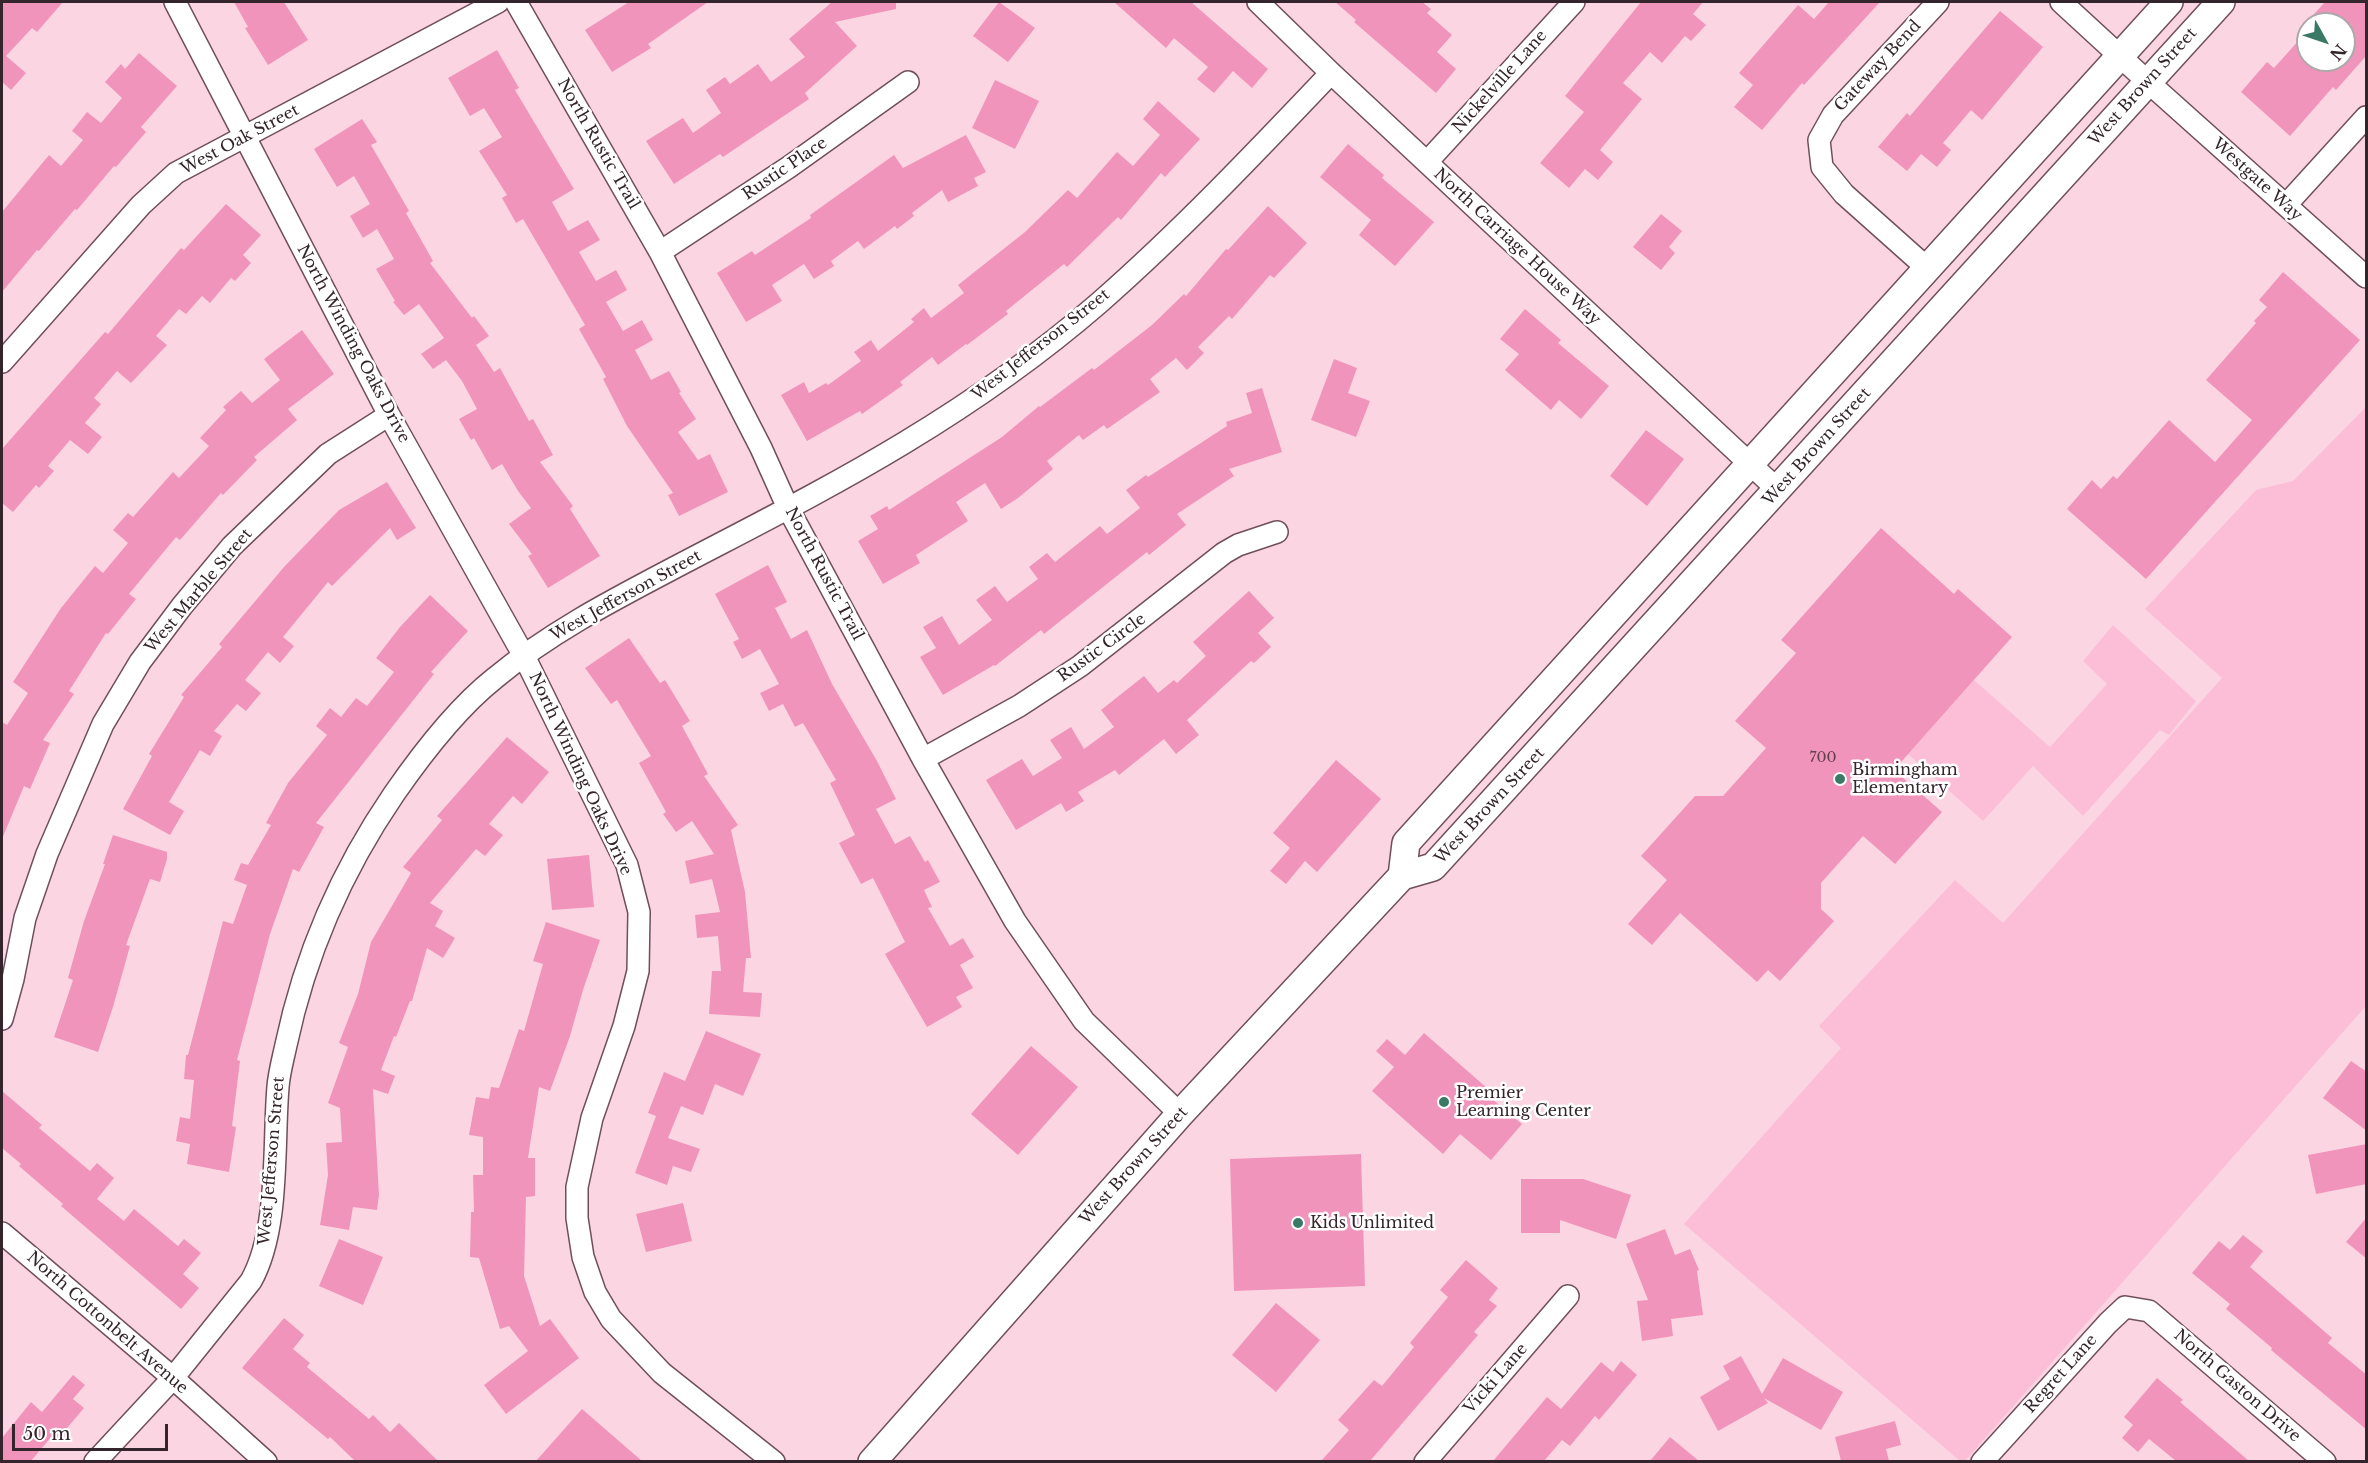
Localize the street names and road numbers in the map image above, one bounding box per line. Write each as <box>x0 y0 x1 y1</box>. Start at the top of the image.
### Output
street label: Gateway Bend <box>1831 16 1925 116</box>
street label: West Brown Street <box>2085 24 2201 150</box>
street label: Nickelville Lane <box>1449 27 1551 137</box>
street label: North Rustic Trail <box>553 75 643 213</box>
street label: West Oak Street <box>178 101 302 179</box>
street label: Rustic Place <box>739 134 831 204</box>
street label: Westgate Way <box>2208 135 2306 225</box>
street label: North Carriage House Way <box>1430 165 1604 329</box>
street label: North Winding Oaks Drive <box>292 242 414 446</box>
street label: West Jefferson Street <box>968 285 1114 405</box>
street label: West Brown Street <box>1759 384 1875 510</box>
street label: North Rustic Trail <box>781 504 867 644</box>
street label: West Marble Street <box>141 525 257 657</box>
street label: West Jefferson Street <box>547 547 705 645</box>
street label: Rustic Circle <box>1054 610 1150 686</box>
street label: North Winding Oaks Drive <box>524 670 636 878</box>
street label: West Brown Street <box>1431 744 1549 868</box>
street label: West Jefferson Street <box>255 1076 289 1246</box>
street label: West Brown Street <box>1076 1103 1192 1229</box>
street label: North Cottonbelt Avenue <box>23 1248 191 1398</box>
street label: North Gaston Drive <box>2170 1326 2304 1446</box>
street label: Regret Lane <box>2021 1331 2101 1417</box>
street label: Vicki Lane <box>1460 1340 1532 1418</box>

